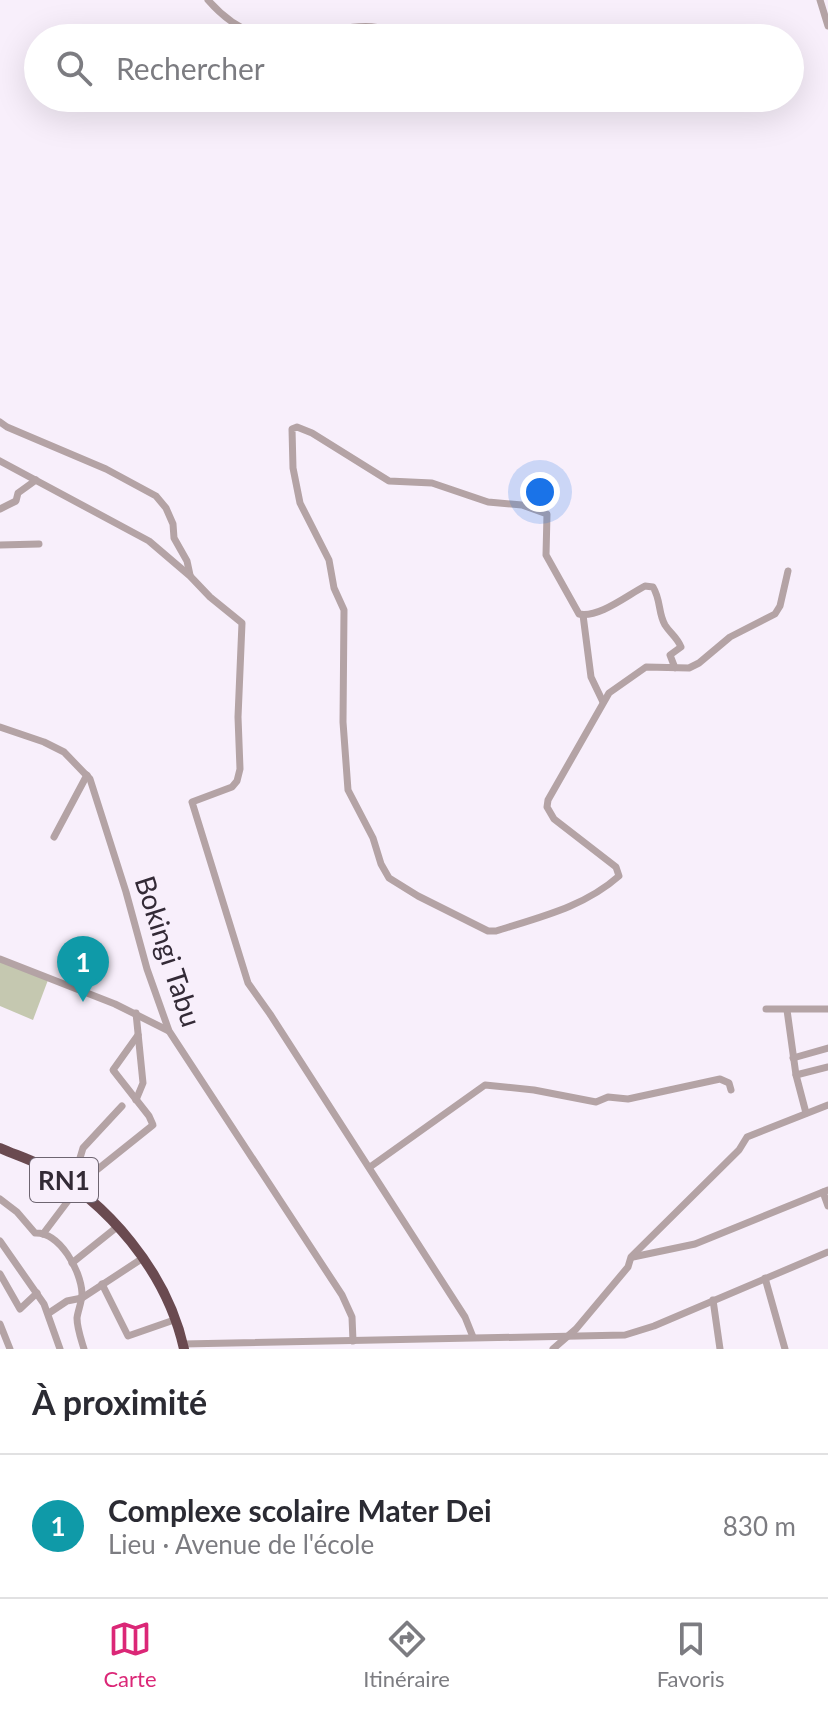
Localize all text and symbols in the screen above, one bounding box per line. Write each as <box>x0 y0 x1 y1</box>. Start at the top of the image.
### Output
search box <box>24 24 804 112</box>
icon: search <box>52 46 96 90</box>
text: Rechercher <box>116 50 265 86</box>
your location <box>520 472 560 512</box>
street label: Bokingi Tabu <box>129 871 209 1031</box>
pin: 1 <box>57 936 109 1002</box>
road number: RN1 <box>30 1158 98 1202</box>
text: À proximité <box>32 1381 207 1422</box>
text: Complexe scolaire Mater Dei <box>108 1492 492 1528</box>
text: 1 <box>50 1510 66 1542</box>
text: 830 m <box>723 1510 796 1542</box>
text: Lieu · Avenue de l'école <box>108 1528 374 1560</box>
tab: Carte <box>103 1617 157 1692</box>
tab: Itinéraire <box>363 1617 450 1692</box>
tab: Favoris <box>657 1617 725 1692</box>

